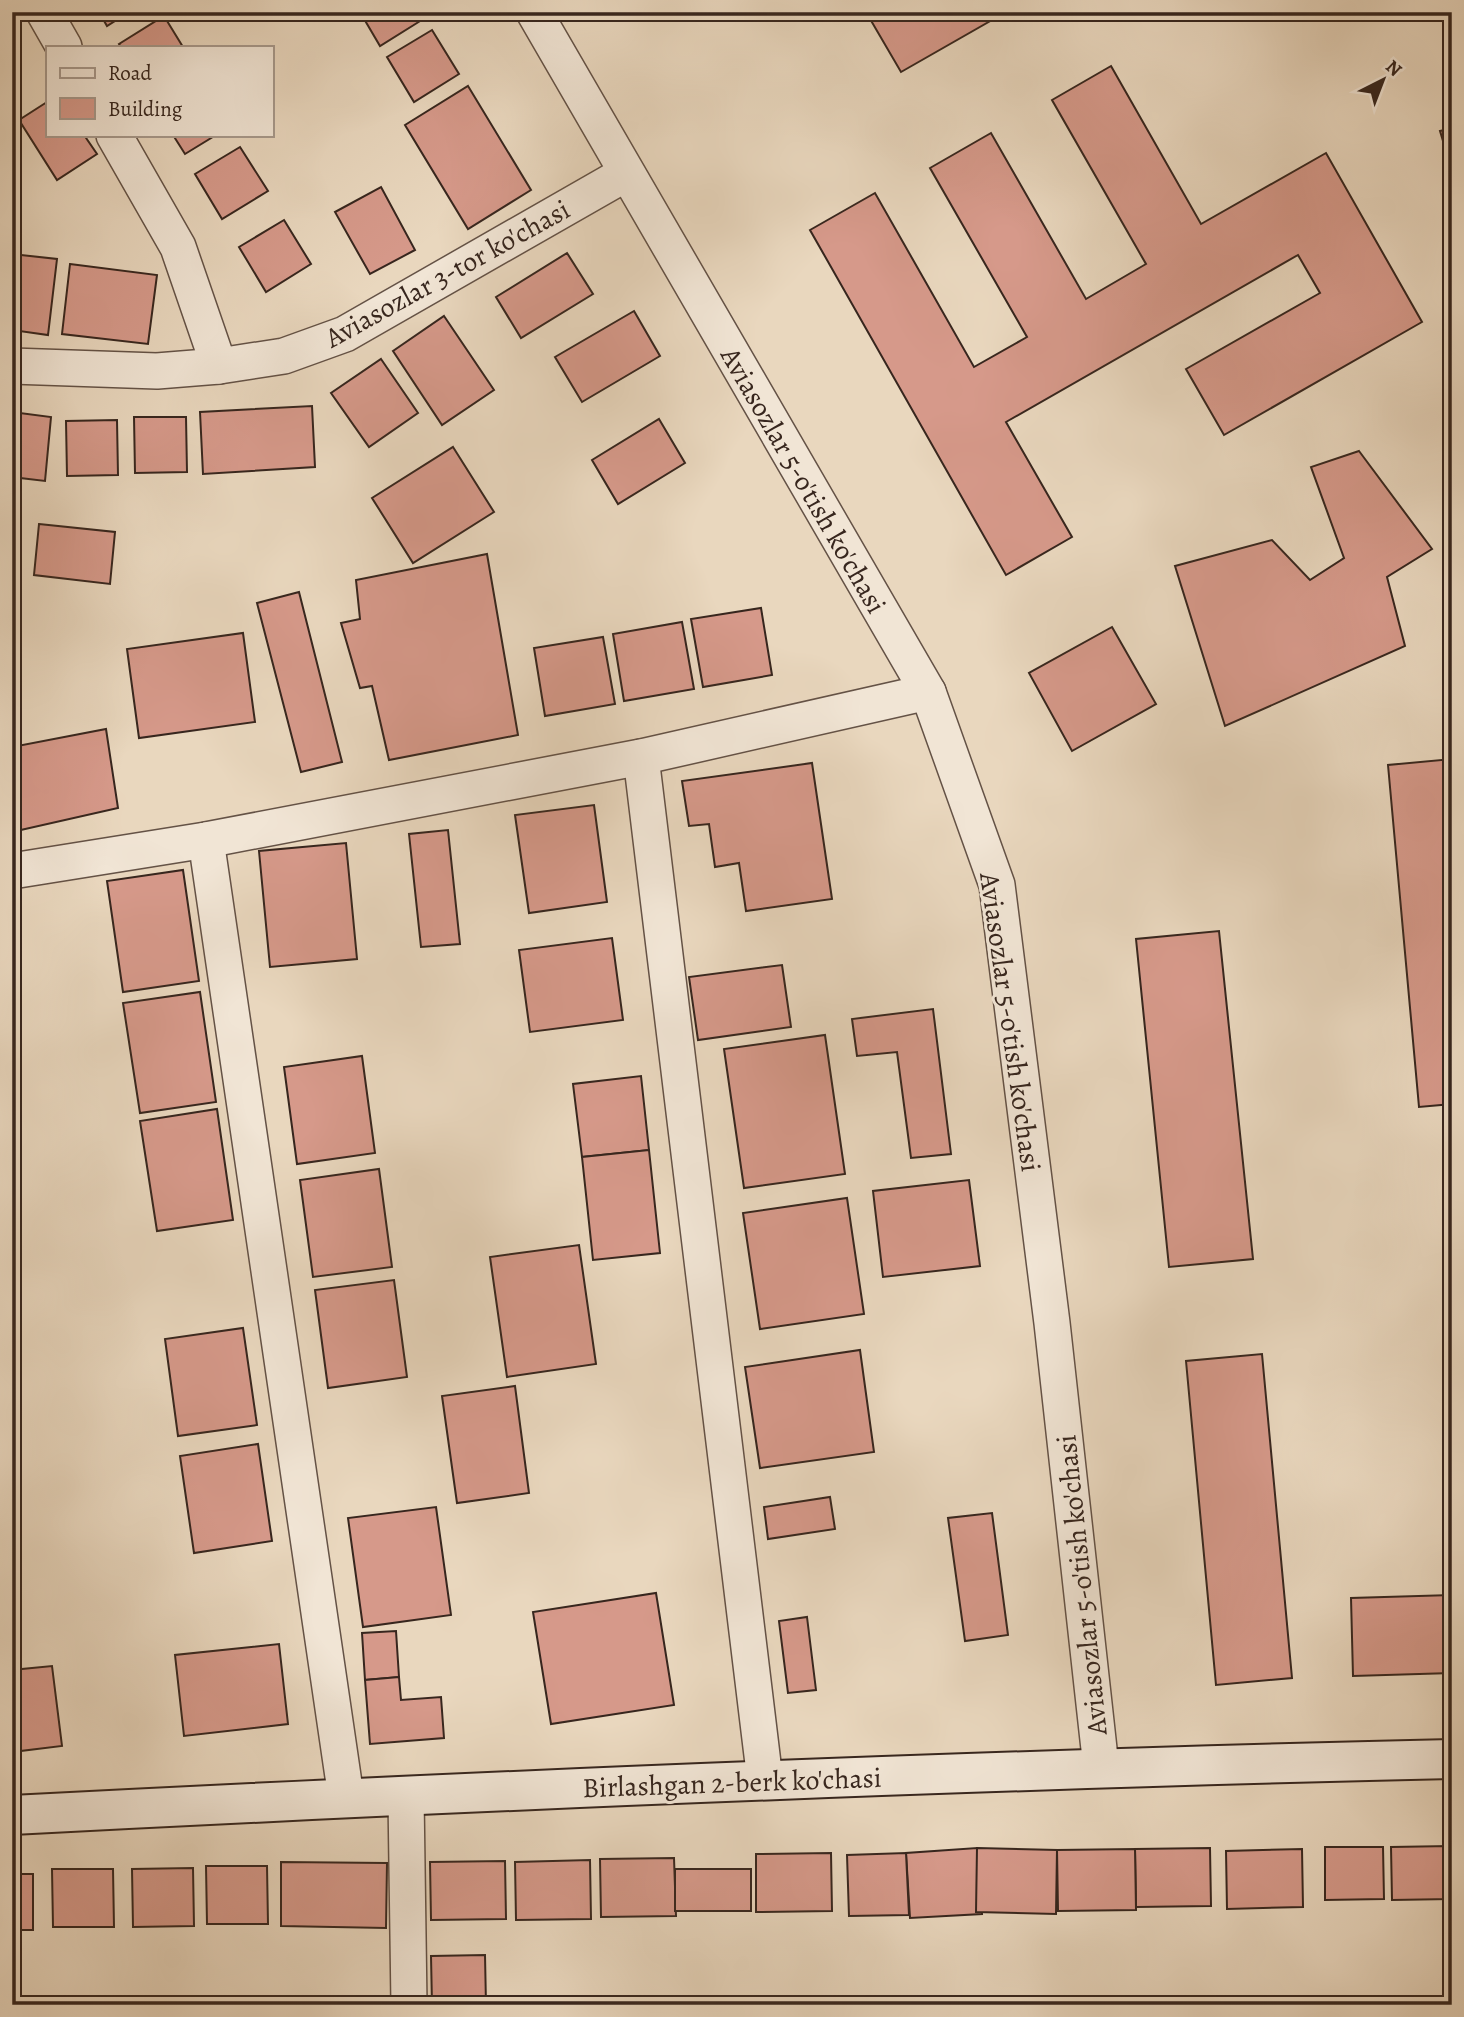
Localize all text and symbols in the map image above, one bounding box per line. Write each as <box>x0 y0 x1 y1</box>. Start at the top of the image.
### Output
legend <box>46 46 273 136</box>
north arrow <box>1348 46 1418 116</box>
text: N <box>1380 54 1408 83</box>
text: Road <box>108 59 152 87</box>
text: Building <box>108 95 183 123</box>
street label: Aviasozlar 3-tor ko'chasi <box>317 191 577 358</box>
street label: Aviasozlar 5-o'tish ko'chasi <box>711 339 895 621</box>
street label: Aviasozlar 5-o'tish ko'chasi <box>970 869 1050 1174</box>
street label: Aviasozlar 5-o'tish ko'chasi <box>1047 1433 1117 1738</box>
street label: Birlashgan 2-berk ko'chasi <box>582 1759 882 1807</box>

